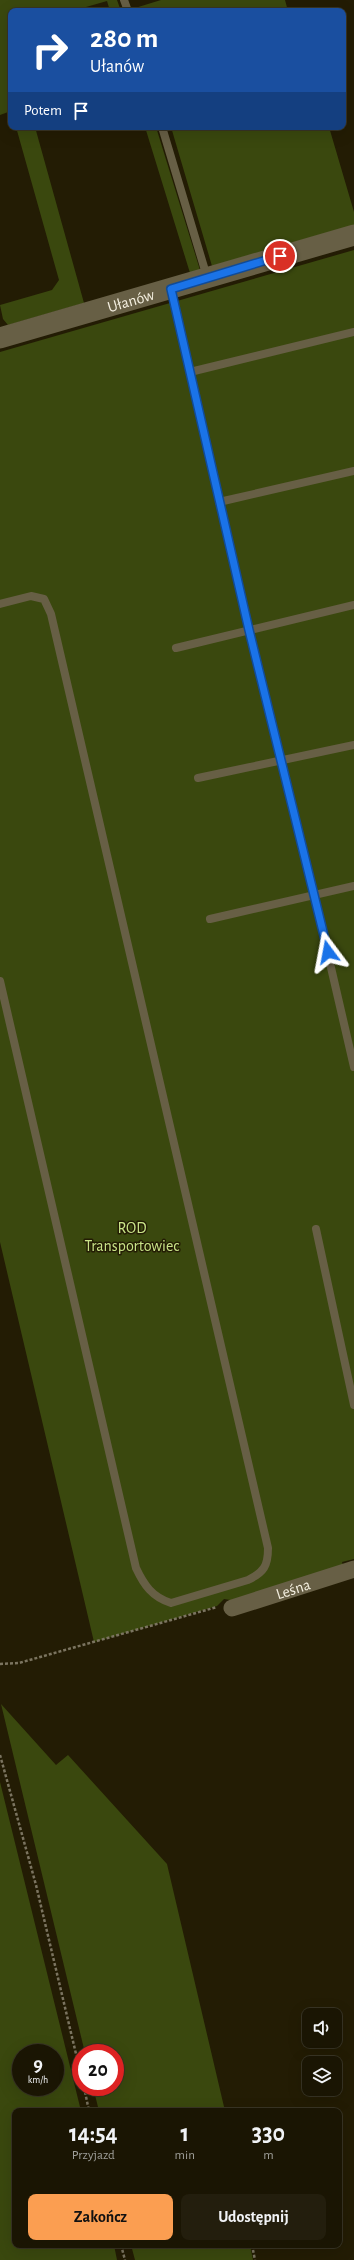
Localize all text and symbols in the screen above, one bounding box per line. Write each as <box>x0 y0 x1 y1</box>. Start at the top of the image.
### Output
icon: right <box>24 24 76 76</box>
text: 280 m <box>90 25 158 53</box>
text: Ułanów <box>90 58 144 76</box>
icon: arrive <box>70 100 92 122</box>
text: Potem <box>24 103 62 118</box>
pin <box>263 239 297 273</box>
icon: arrive <box>269 245 291 267</box>
street label: Ułanów <box>106 287 156 315</box>
position arrow <box>307 931 349 973</box>
park label: ROD Transportowiec <box>85 1220 179 1254</box>
street label: Leśna <box>274 1576 313 1602</box>
map controls <box>302 2008 342 2096</box>
button: sound <box>302 2008 342 2048</box>
speed limit sign: 20 <box>72 2044 124 2096</box>
text: 9 <box>33 2055 43 2075</box>
button: layers <box>302 2056 342 2096</box>
text: km/h <box>28 2075 48 2085</box>
text: 14:54 <box>69 2122 118 2146</box>
text: 1 <box>180 2122 189 2146</box>
text: 330 <box>252 2122 285 2146</box>
text: Przyjazd <box>72 2149 115 2162</box>
text: min <box>175 2149 195 2162</box>
text: m <box>263 2149 274 2162</box>
button: Zakończ <box>28 2194 173 2240</box>
button: Udostępnij <box>181 2194 326 2240</box>

